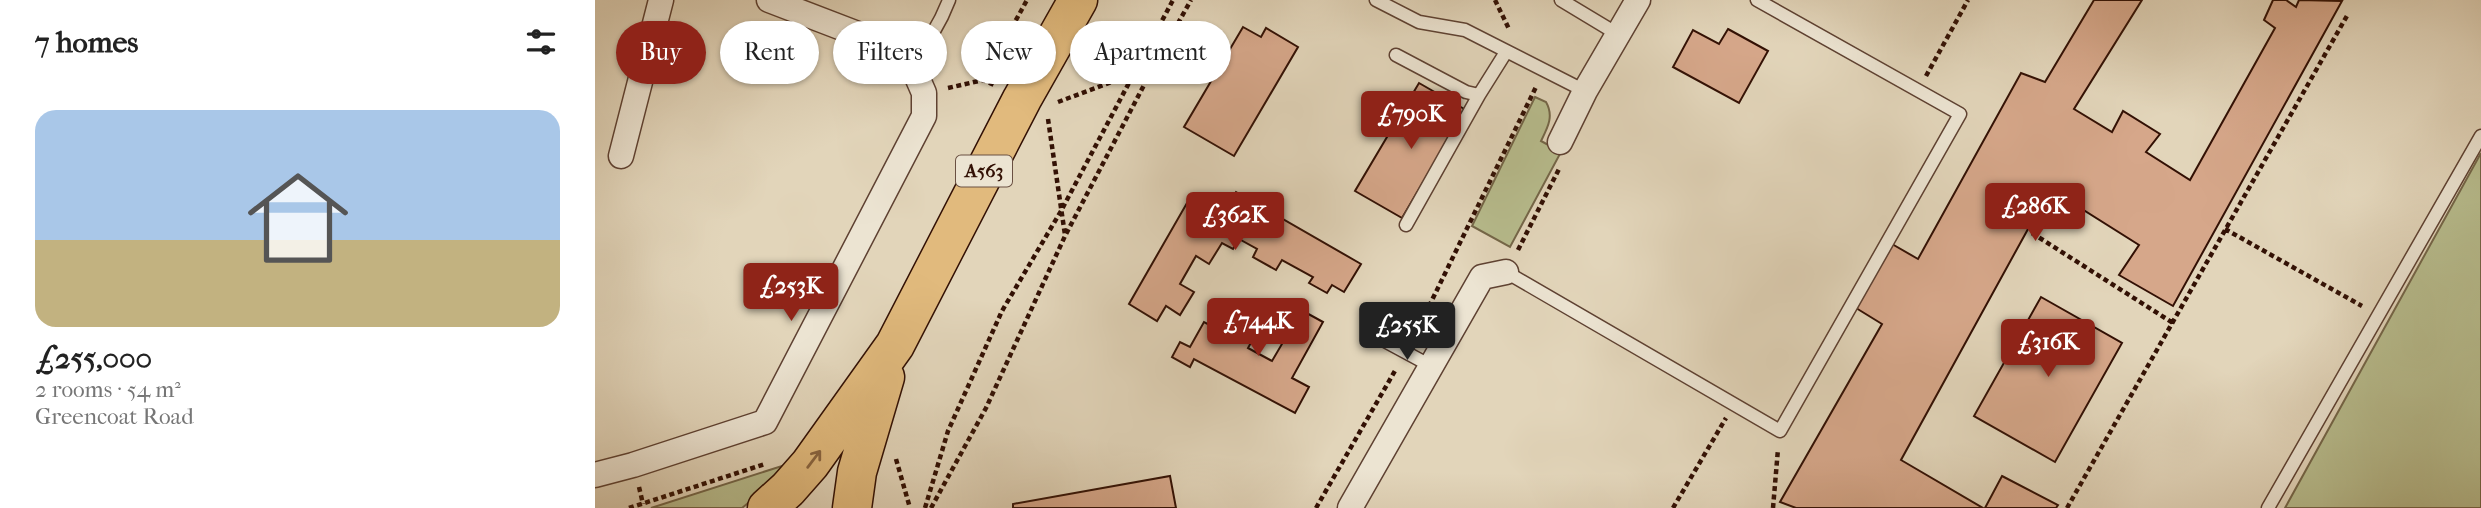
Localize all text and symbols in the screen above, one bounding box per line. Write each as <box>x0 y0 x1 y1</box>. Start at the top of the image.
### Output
chip: Buy <box>616 21 706 84</box>
chip: Rent <box>720 21 819 84</box>
chip: Filters <box>833 21 947 84</box>
chip: New <box>961 21 1056 84</box>
chip: Apartment <box>1070 21 1231 84</box>
icon: filters <box>522 23 560 61</box>
text: 7 homes <box>35 25 138 60</box>
pin: £790K <box>1362 92 1460 151</box>
text: £790K <box>1377 100 1445 127</box>
icon: home <box>235 155 361 281</box>
road number: A563 <box>956 155 1012 186</box>
pin: £286K <box>1986 184 2084 243</box>
pin: £362K <box>1186 192 1284 252</box>
text: £286K <box>2001 192 2069 219</box>
text: £362K <box>1202 201 1268 228</box>
pin: £253K <box>742 264 840 323</box>
text: £253K <box>759 272 823 299</box>
pin: £744K <box>1209 298 1307 358</box>
pin: £255K <box>1358 302 1456 362</box>
text: £744K <box>1223 307 1293 334</box>
text: £255K <box>1375 311 1439 338</box>
pin: £316K <box>1999 320 2097 379</box>
text: £316K <box>2017 328 2079 355</box>
text: £255,000 <box>35 341 152 376</box>
text: 2 rooms · 54 m² <box>35 376 181 403</box>
text: Greencoat Road <box>35 403 194 430</box>
one-way arrow <box>806 450 821 468</box>

